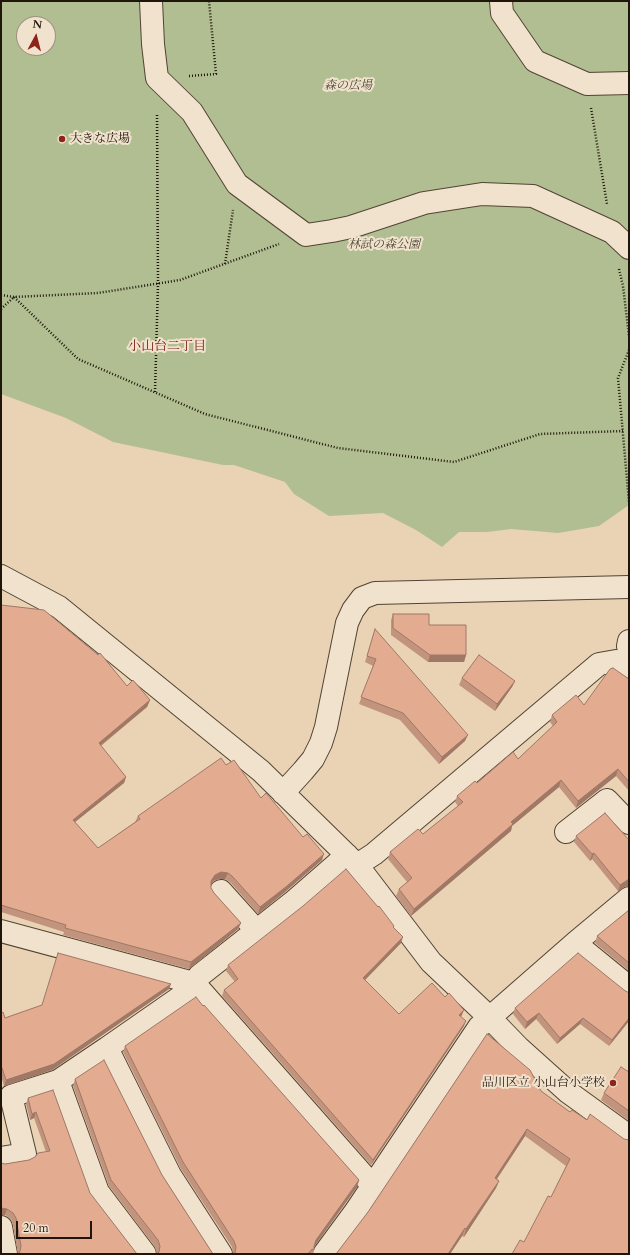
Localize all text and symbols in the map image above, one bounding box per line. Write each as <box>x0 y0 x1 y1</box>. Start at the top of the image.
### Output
north arrow <box>16 16 56 56</box>
text: N <box>32 17 43 33</box>
park label: 森の広場 <box>324 79 372 93</box>
place label: 大きな広場 <box>70 132 130 146</box>
marker: 大きな広場 <box>57 134 67 144</box>
park label: 林試の森公園 <box>348 238 420 252</box>
district label: 小山台二丁目 <box>128 339 206 355</box>
place label: 品川区立 小山台小学校 <box>482 1076 605 1090</box>
marker: 品川区立 小山台小学校 <box>608 1078 618 1088</box>
scale bar <box>18 1213 94 1239</box>
text: 20 m <box>23 1220 49 1236</box>

